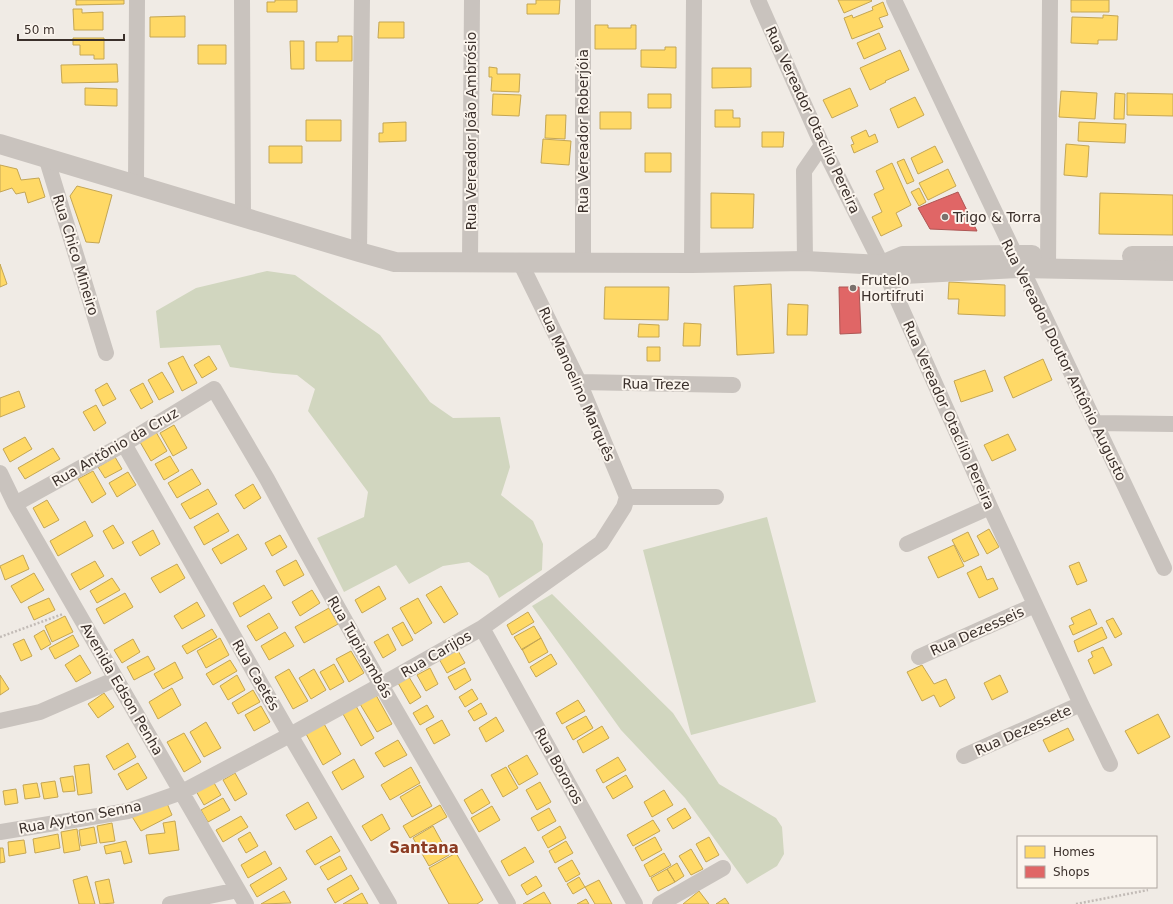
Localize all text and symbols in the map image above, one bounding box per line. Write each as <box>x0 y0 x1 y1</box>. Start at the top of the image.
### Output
scale bar <box>18 16 124 42</box>
text: 50 m <box>24 23 55 37</box>
street label: Rua Vereador Otacílio Pereira <box>762 24 864 216</box>
street label: Rua Vereador João Ambrósio <box>463 32 479 230</box>
street label: Rua Vereador Roberjóia <box>575 49 591 213</box>
street label: Rua Chico Mineiro <box>50 193 102 317</box>
place label: Trigo & Torra <box>952 209 1041 225</box>
marker: Trigo & Torra <box>940 212 950 222</box>
street label: Rua Vereador Doutor Antônio Augusto <box>998 237 1130 483</box>
place label: Frutelo Hortifruti <box>861 272 924 304</box>
marker: Frutelo Hortifruti <box>848 283 858 293</box>
street label: Rua Manoelino Marquês <box>536 304 618 464</box>
street label: Rua Vereador Otacílio Pereira <box>900 318 998 512</box>
street label: Rua Treze <box>622 375 690 393</box>
street label: Rua Antônio da Cruz <box>49 404 181 490</box>
street label: Rua Tupinambás <box>324 593 396 701</box>
street label: Rua Dezesseis <box>928 603 1026 659</box>
street label: Avenida Edson Penha <box>78 620 166 758</box>
street label: Rua Carijos <box>398 627 474 681</box>
street label: Rua Caetés <box>229 637 283 713</box>
street label: Rua Dezessete <box>972 702 1074 758</box>
street label: Rua Bororos <box>532 725 586 807</box>
street label: Rua Ayrton Senna <box>17 797 143 837</box>
legend <box>1017 836 1157 888</box>
district label: Santana <box>389 839 459 857</box>
text: Homes <box>1053 845 1095 859</box>
text: Shops <box>1053 865 1089 879</box>

